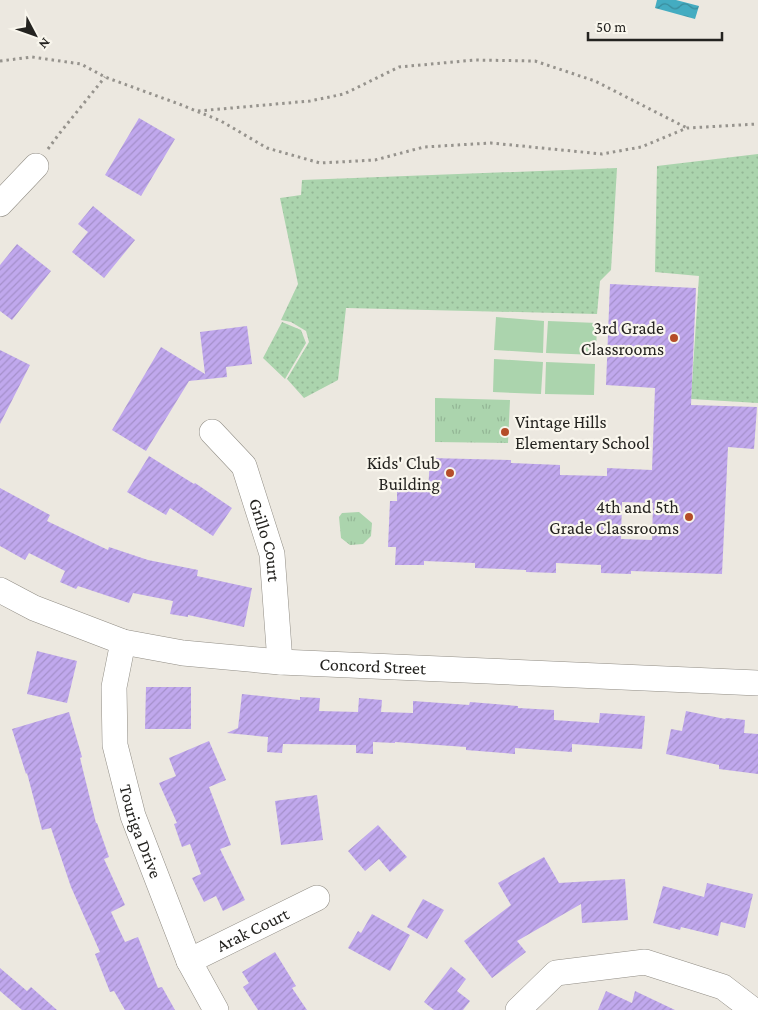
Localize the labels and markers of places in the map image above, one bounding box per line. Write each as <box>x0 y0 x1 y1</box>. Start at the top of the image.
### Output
place label: 3rd Grade Classrooms <box>581 318 664 359</box>
marker: 3rd Grade Classrooms <box>668 332 680 344</box>
place label: Vintage Hills Elementary School <box>515 412 650 453</box>
marker: Vintage Hills Elementary School <box>499 426 511 438</box>
place label: Kids' Club Building <box>367 453 440 494</box>
marker: Kids' Club Building <box>444 467 456 479</box>
place label: 4th and 5th Grade Classrooms <box>549 497 679 538</box>
marker: 4th and 5th Grade Classrooms <box>683 511 695 523</box>

